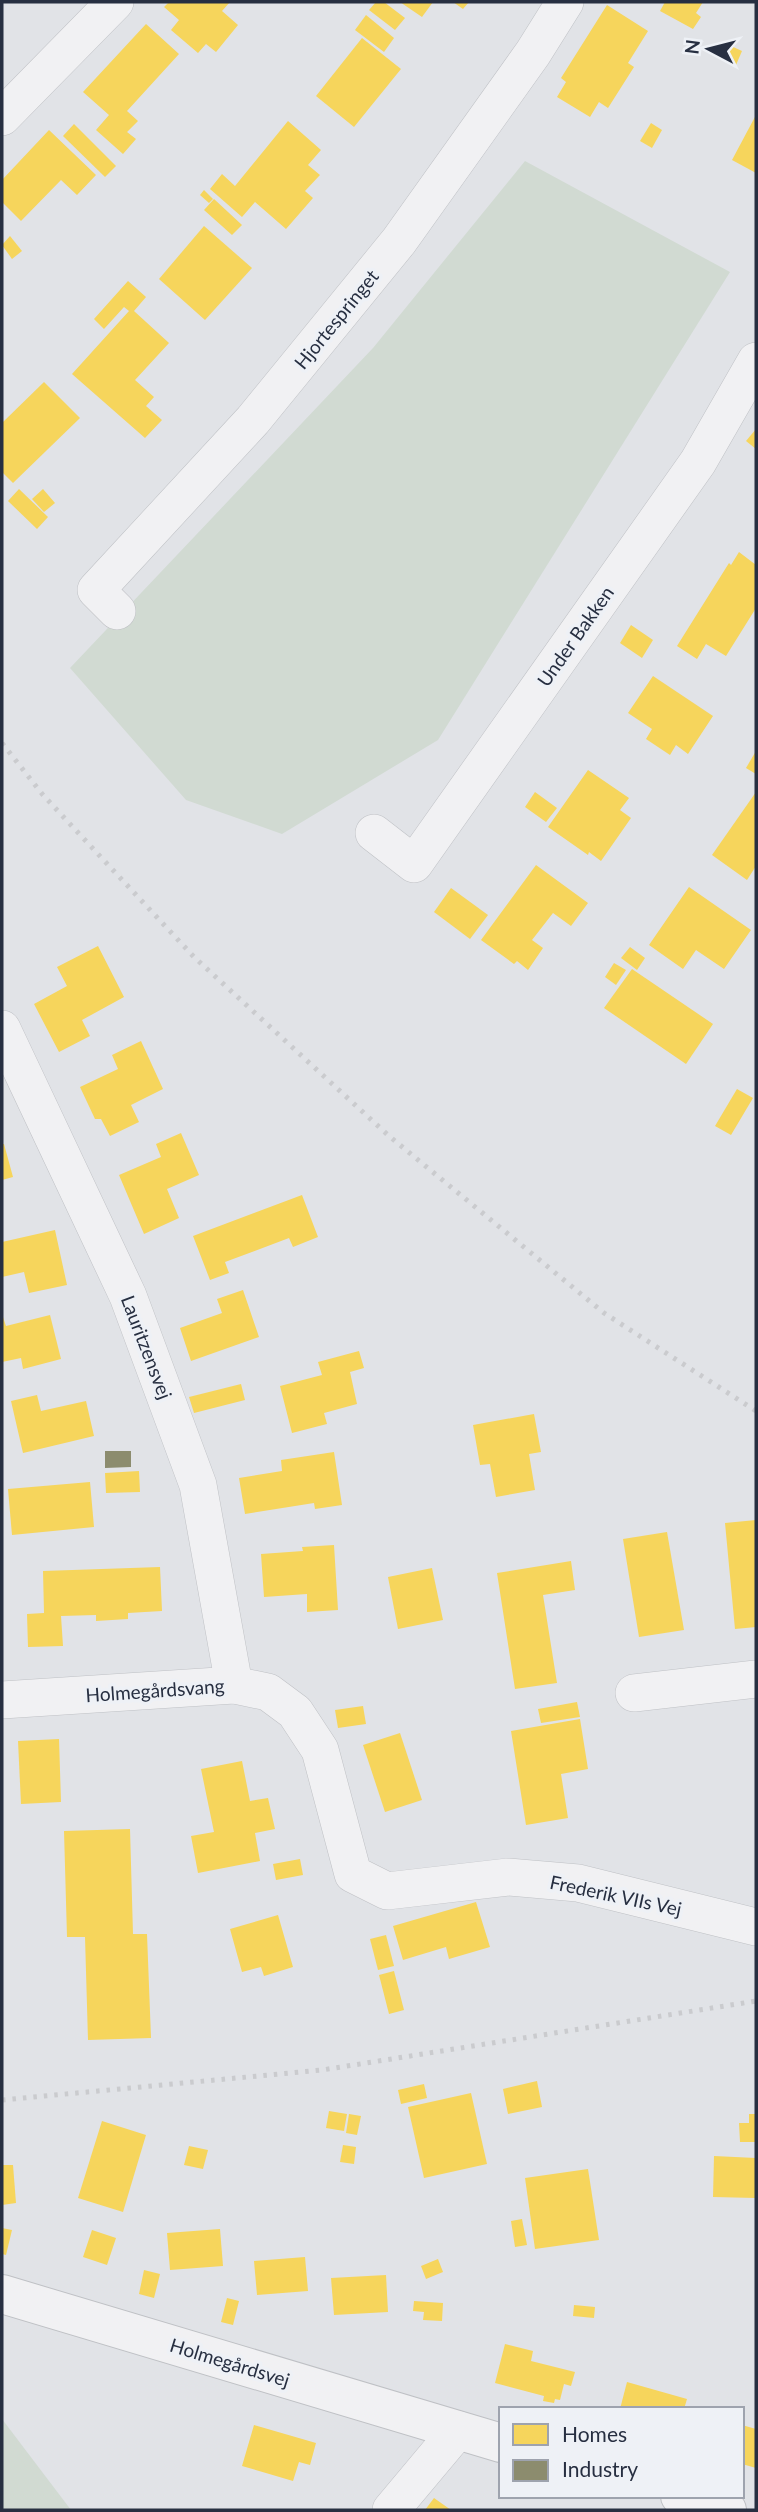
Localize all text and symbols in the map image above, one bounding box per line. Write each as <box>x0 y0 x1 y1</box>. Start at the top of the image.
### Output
north arrow <box>674 14 744 84</box>
text: N <box>679 38 704 56</box>
street label: Hjortespringet <box>289 265 383 373</box>
street label: Under Bakken <box>532 581 618 691</box>
street label: Lauritzensvej <box>117 1292 177 1402</box>
street label: Holmegårdsvang <box>85 1674 225 1706</box>
street label: Frederik VIIs Vej <box>548 1870 684 1920</box>
street label: Holmegårdsvej <box>167 2333 293 2391</box>
legend <box>499 2407 744 2498</box>
text: Homes <box>562 2421 627 2446</box>
text: Industry <box>562 2456 638 2481</box>

